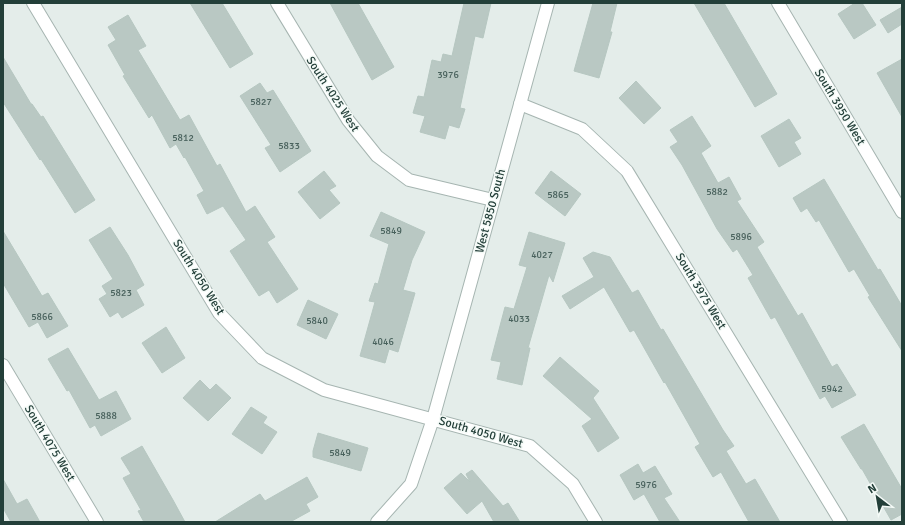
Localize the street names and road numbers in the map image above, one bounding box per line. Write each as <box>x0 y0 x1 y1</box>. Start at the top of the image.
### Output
street label: South 4025 West <box>303 54 362 135</box>
street label: South 3950 West <box>811 66 868 148</box>
street label: West 5850 South <box>472 167 509 255</box>
street label: South 4050 West <box>169 237 228 318</box>
street label: South 3975 West <box>672 250 729 332</box>
street label: South 4075 West <box>21 402 78 484</box>
street label: South 4050 West <box>437 413 525 452</box>

